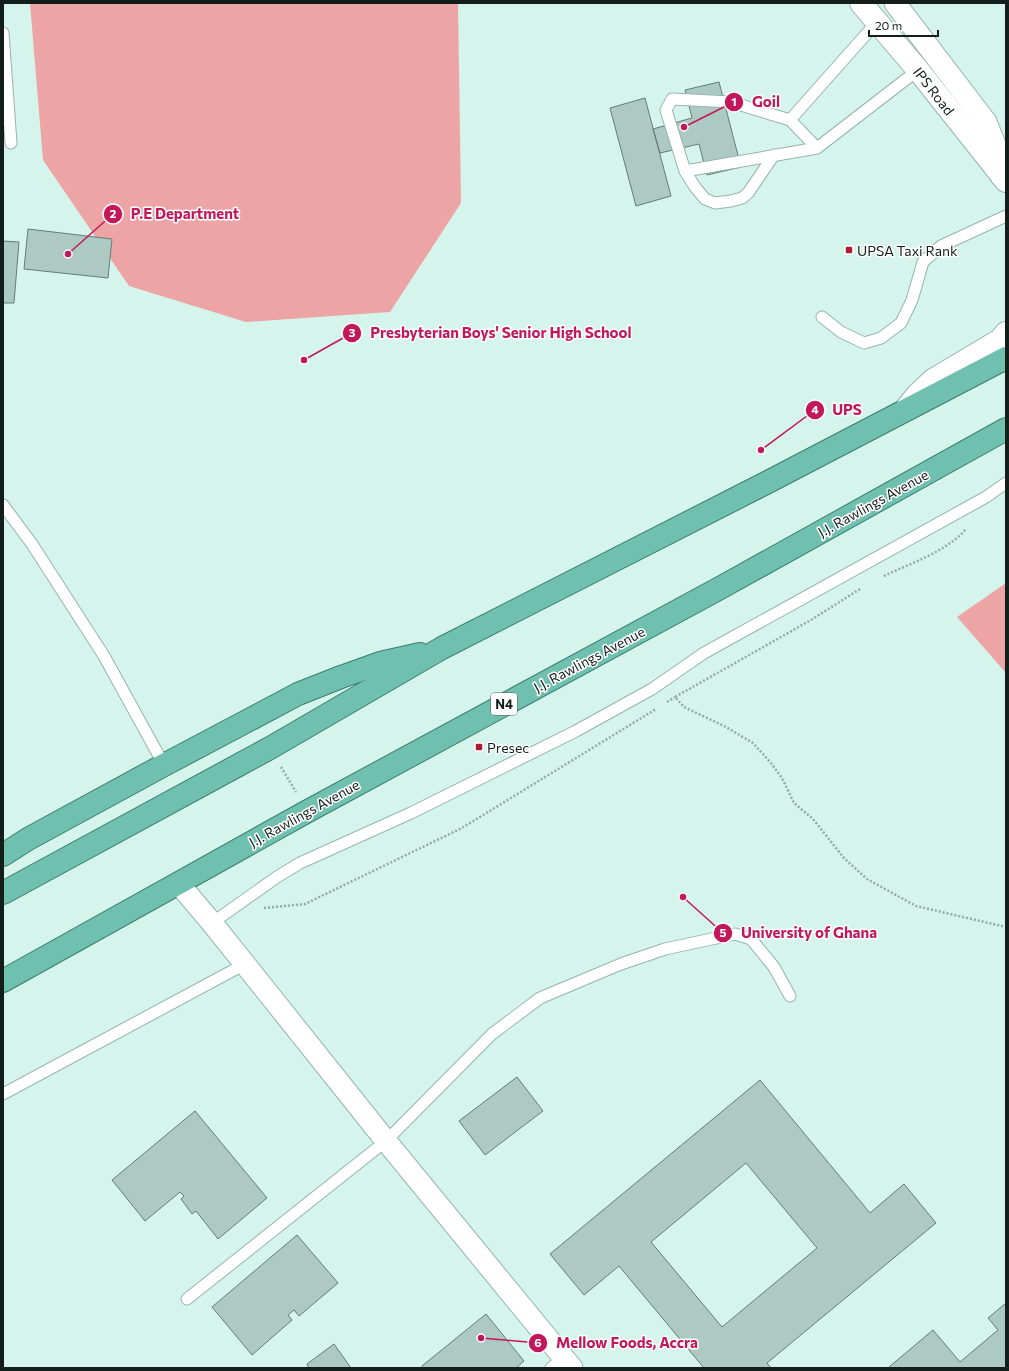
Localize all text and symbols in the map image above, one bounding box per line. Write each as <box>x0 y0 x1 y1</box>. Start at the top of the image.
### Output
scale bar <box>869 12 938 38</box>
text: 20 m <box>875 18 902 32</box>
street label: IPS Road <box>910 64 958 118</box>
callout: Goil <box>724 89 788 116</box>
text: Goil <box>752 92 780 110</box>
text: 1 <box>731 94 737 108</box>
callout: P.E Department <box>103 200 247 227</box>
text: P.E Department <box>131 204 239 222</box>
text: 2 <box>110 206 117 220</box>
place label: UPSA Taxi Rank <box>857 242 958 259</box>
marker: UPSA Taxi Rank <box>844 245 854 255</box>
callout: Presbyterian Boys' Senior High School <box>342 319 639 346</box>
text: Presbyterian Boys' Senior High School <box>370 323 632 341</box>
text: 3 <box>349 325 356 339</box>
callout: UPS <box>805 397 870 424</box>
text: UPS <box>832 400 862 418</box>
text: 4 <box>811 402 819 416</box>
street label: J.J. Rawlings Avenue <box>815 466 931 540</box>
street label: J.J. Rawlings Avenue <box>530 622 648 696</box>
road number: N4 <box>491 693 517 715</box>
place label: Presec <box>487 739 529 756</box>
marker: Presec <box>474 742 484 752</box>
street label: J.J. Rawlings Avenue <box>246 776 362 850</box>
callout: University of Ghana <box>713 920 886 947</box>
text: University of Ghana <box>741 923 877 941</box>
text: 5 <box>720 925 727 939</box>
callout: Mellow Foods, Accra <box>528 1330 706 1357</box>
text: Mellow Foods, Accra <box>556 1333 698 1351</box>
text: 6 <box>534 1335 542 1349</box>

